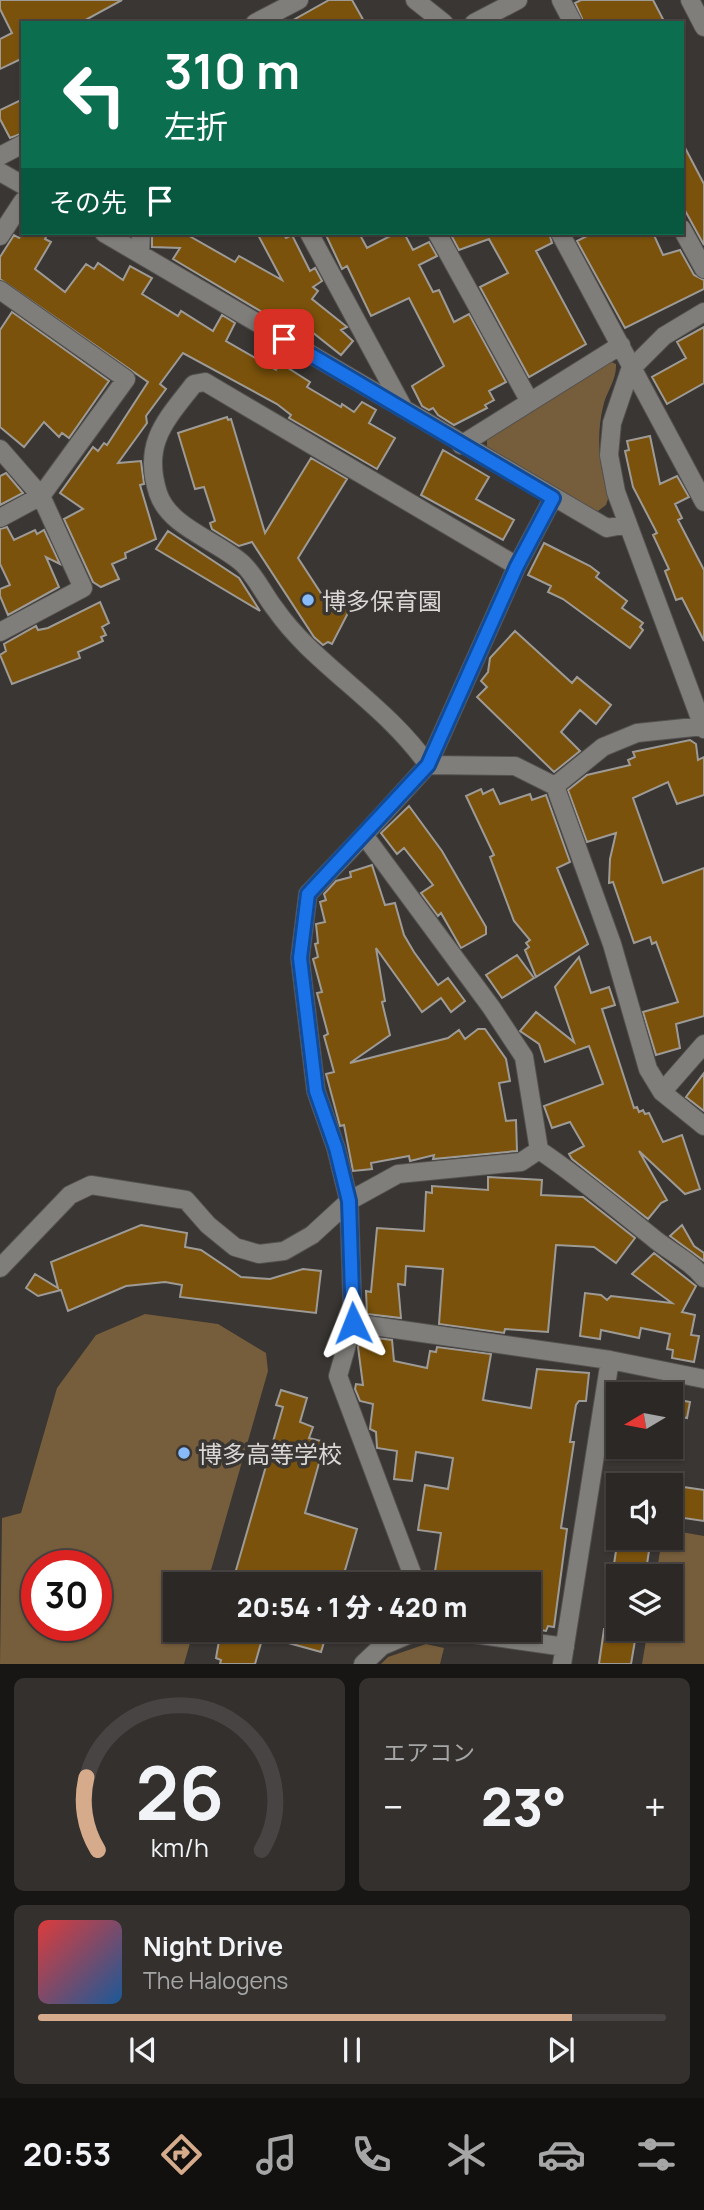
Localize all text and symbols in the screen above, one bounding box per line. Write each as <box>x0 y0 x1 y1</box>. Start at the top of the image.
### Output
text: 310 m <box>164 37 300 104</box>
icon: left <box>49 49 140 140</box>
text: 左折 <box>164 104 228 148</box>
icon: arrive <box>141 182 179 220</box>
text: その先 <box>49 184 127 220</box>
pin <box>254 309 314 369</box>
icon: arrive <box>265 320 303 358</box>
place label: 博多保育園 <box>322 584 442 617</box>
marker: 博多保育園 <box>300 592 316 608</box>
position arrow <box>316 1286 390 1360</box>
north arrow <box>606 1382 682 1460</box>
map controls <box>606 1382 683 1641</box>
place label: 博多高等学校 <box>198 1437 342 1470</box>
marker: 博多高等学校 <box>176 1445 192 1461</box>
button: sound <box>606 1473 683 1550</box>
speed limit sign: 30 <box>21 1550 112 1641</box>
button: layers <box>606 1564 683 1641</box>
text: 20:54 · 1 分 · 420 m <box>237 1589 467 1625</box>
text: エアコン <box>383 1736 475 1768</box>
text: 26 <box>135 1743 224 1843</box>
text: 23° <box>481 1771 567 1842</box>
text: − <box>383 1780 404 1832</box>
text: + <box>644 1780 666 1832</box>
text: km/h <box>150 1830 209 1865</box>
text: Night Drive <box>143 1928 283 1964</box>
text: The Halogens <box>143 1964 288 1996</box>
icon: previous <box>124 2031 162 2069</box>
icon: pause <box>333 2031 371 2069</box>
icon: next <box>542 2031 580 2069</box>
icon: directions <box>157 2130 206 2179</box>
icon: music <box>252 2130 301 2179</box>
icon: phone <box>347 2130 396 2179</box>
icon: climate <box>442 2130 491 2179</box>
icon: car <box>537 2130 586 2179</box>
icon: filters <box>632 2130 681 2179</box>
text: 20:53 <box>23 2132 111 2176</box>

